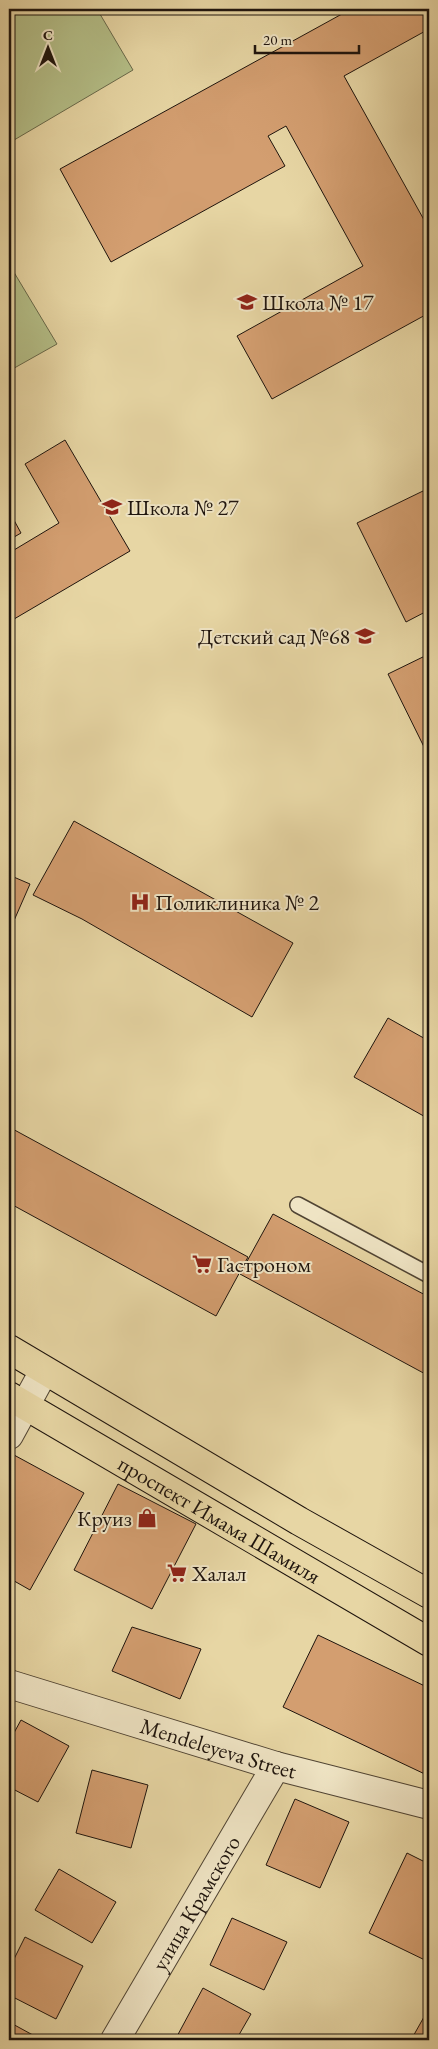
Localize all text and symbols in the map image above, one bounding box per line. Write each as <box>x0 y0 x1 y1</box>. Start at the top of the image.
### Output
north arrow <box>22 22 72 72</box>
scale bar <box>255 22 359 54</box>
text: С <box>43 26 53 44</box>
text: 20 m <box>263 30 292 49</box>
place label: Школа № 17 <box>262 288 374 317</box>
school or university icon: Школа № 17 <box>236 291 258 313</box>
place label: Школа № 27 <box>127 493 239 522</box>
school or university icon: Школа № 27 <box>101 496 123 518</box>
place label: Детский сад №68 <box>198 622 350 651</box>
school or university icon: Детский сад №68 <box>354 625 376 647</box>
place label: Поликлиника № 2 <box>155 888 319 917</box>
hospital icon: Поликлиника № 2 <box>129 891 151 913</box>
place label: Гастроном <box>217 1250 311 1279</box>
supermarket icon: Гастроном <box>191 1253 213 1275</box>
street label: проспект Имама Шамиля <box>113 1449 326 1591</box>
place label: Круиз <box>77 1504 132 1533</box>
shop icon: Круиз <box>136 1507 158 1529</box>
place label: Халал <box>191 1559 247 1588</box>
supermarket icon: Халал <box>166 1562 188 1584</box>
street label: Mendeleyeva Street <box>137 1711 299 1786</box>
street label: улица Крамского <box>145 1830 247 1976</box>

